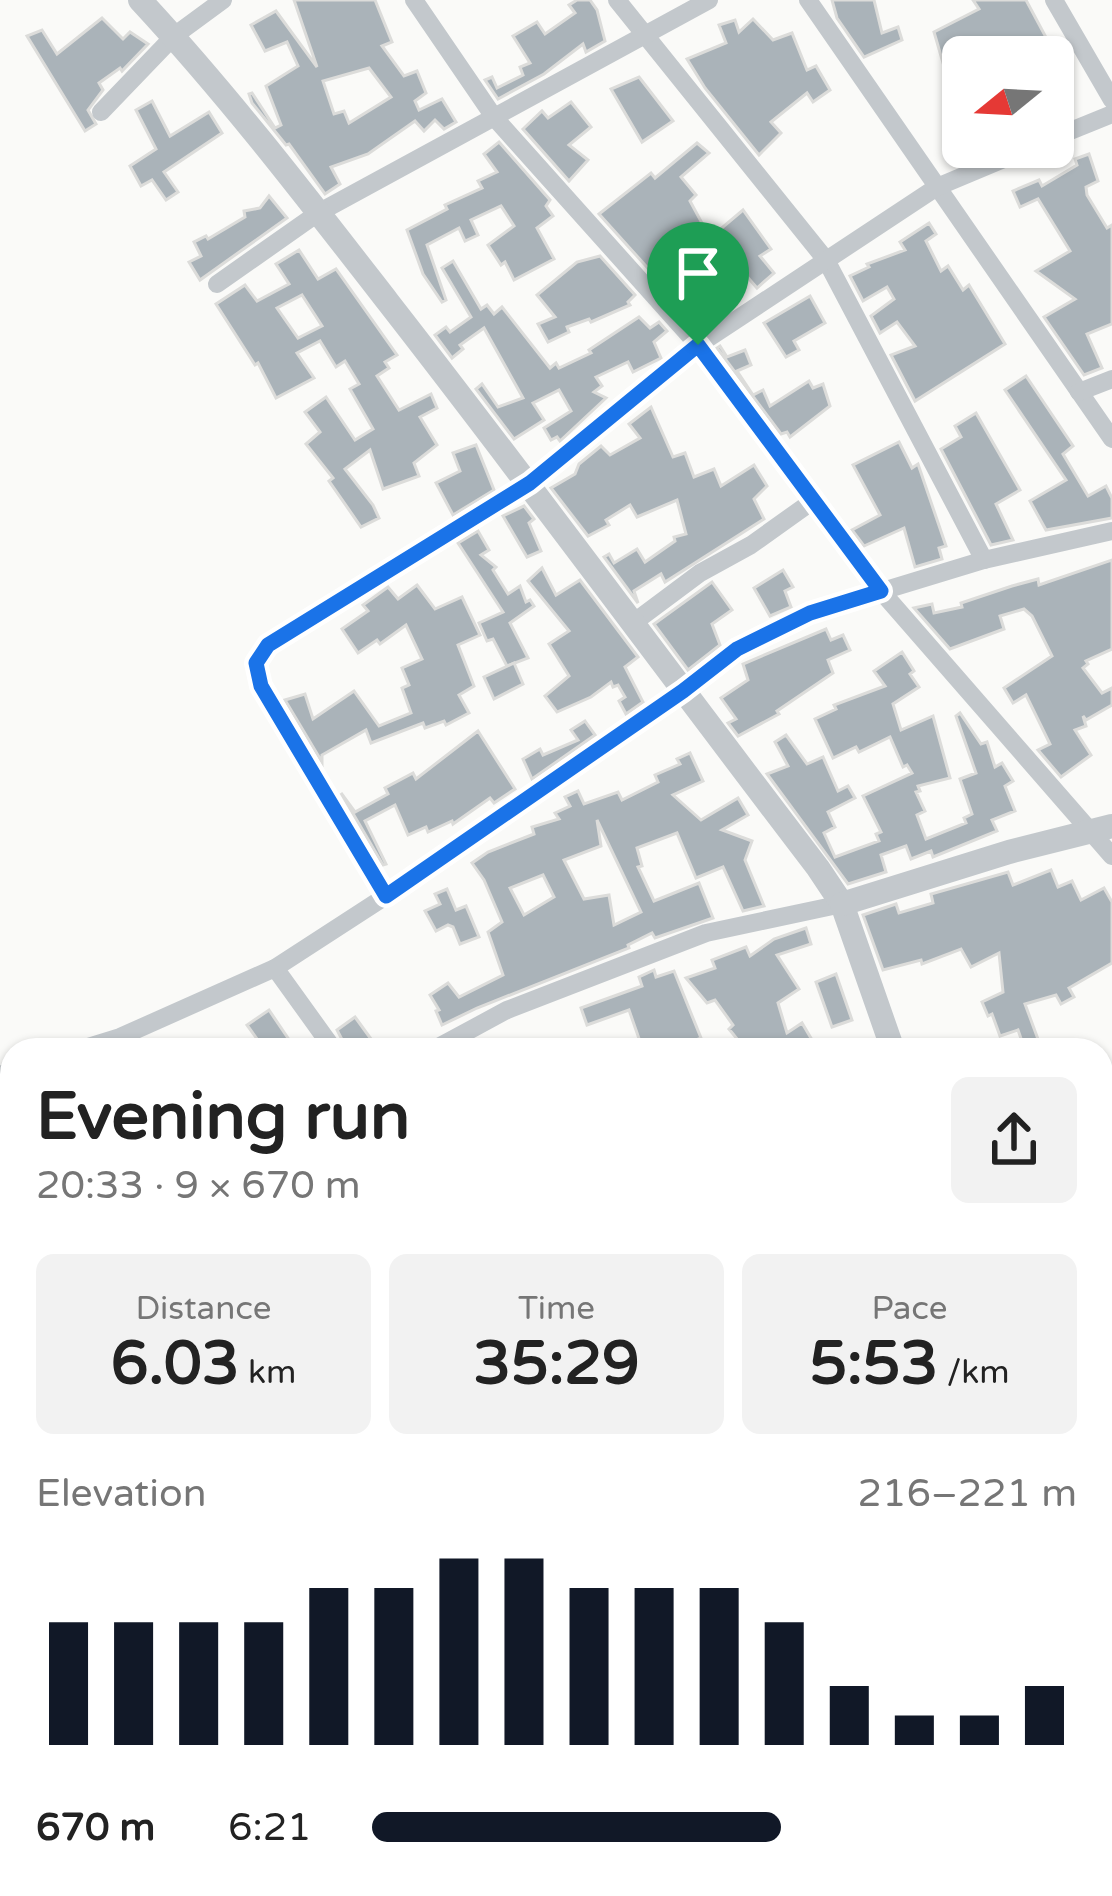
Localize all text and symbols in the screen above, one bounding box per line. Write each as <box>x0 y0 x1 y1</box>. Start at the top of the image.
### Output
north arrow <box>942 36 1074 168</box>
map controls <box>942 36 1074 168</box>
pin <box>647 222 749 345</box>
icon: arrive <box>665 240 731 306</box>
text: Evening run <box>36 1077 410 1157</box>
button: share <box>951 1077 1077 1203</box>
text: 20:33 · 9 × 670 m <box>36 1162 361 1209</box>
text: Distance <box>136 1289 271 1328</box>
text: Time <box>518 1289 595 1328</box>
text: Pace <box>872 1289 948 1328</box>
text: 6.03 <box>111 1328 239 1400</box>
text: 35:29 <box>473 1328 640 1400</box>
text: 5:53 <box>809 1328 938 1400</box>
text: km <box>239 1353 296 1392</box>
text: /km <box>938 1353 1010 1392</box>
text: Elevation <box>36 1470 206 1517</box>
text: 216–221 m <box>857 1470 1077 1517</box>
text: 670 m <box>36 1804 155 1851</box>
text: 6:21 <box>228 1804 312 1851</box>

